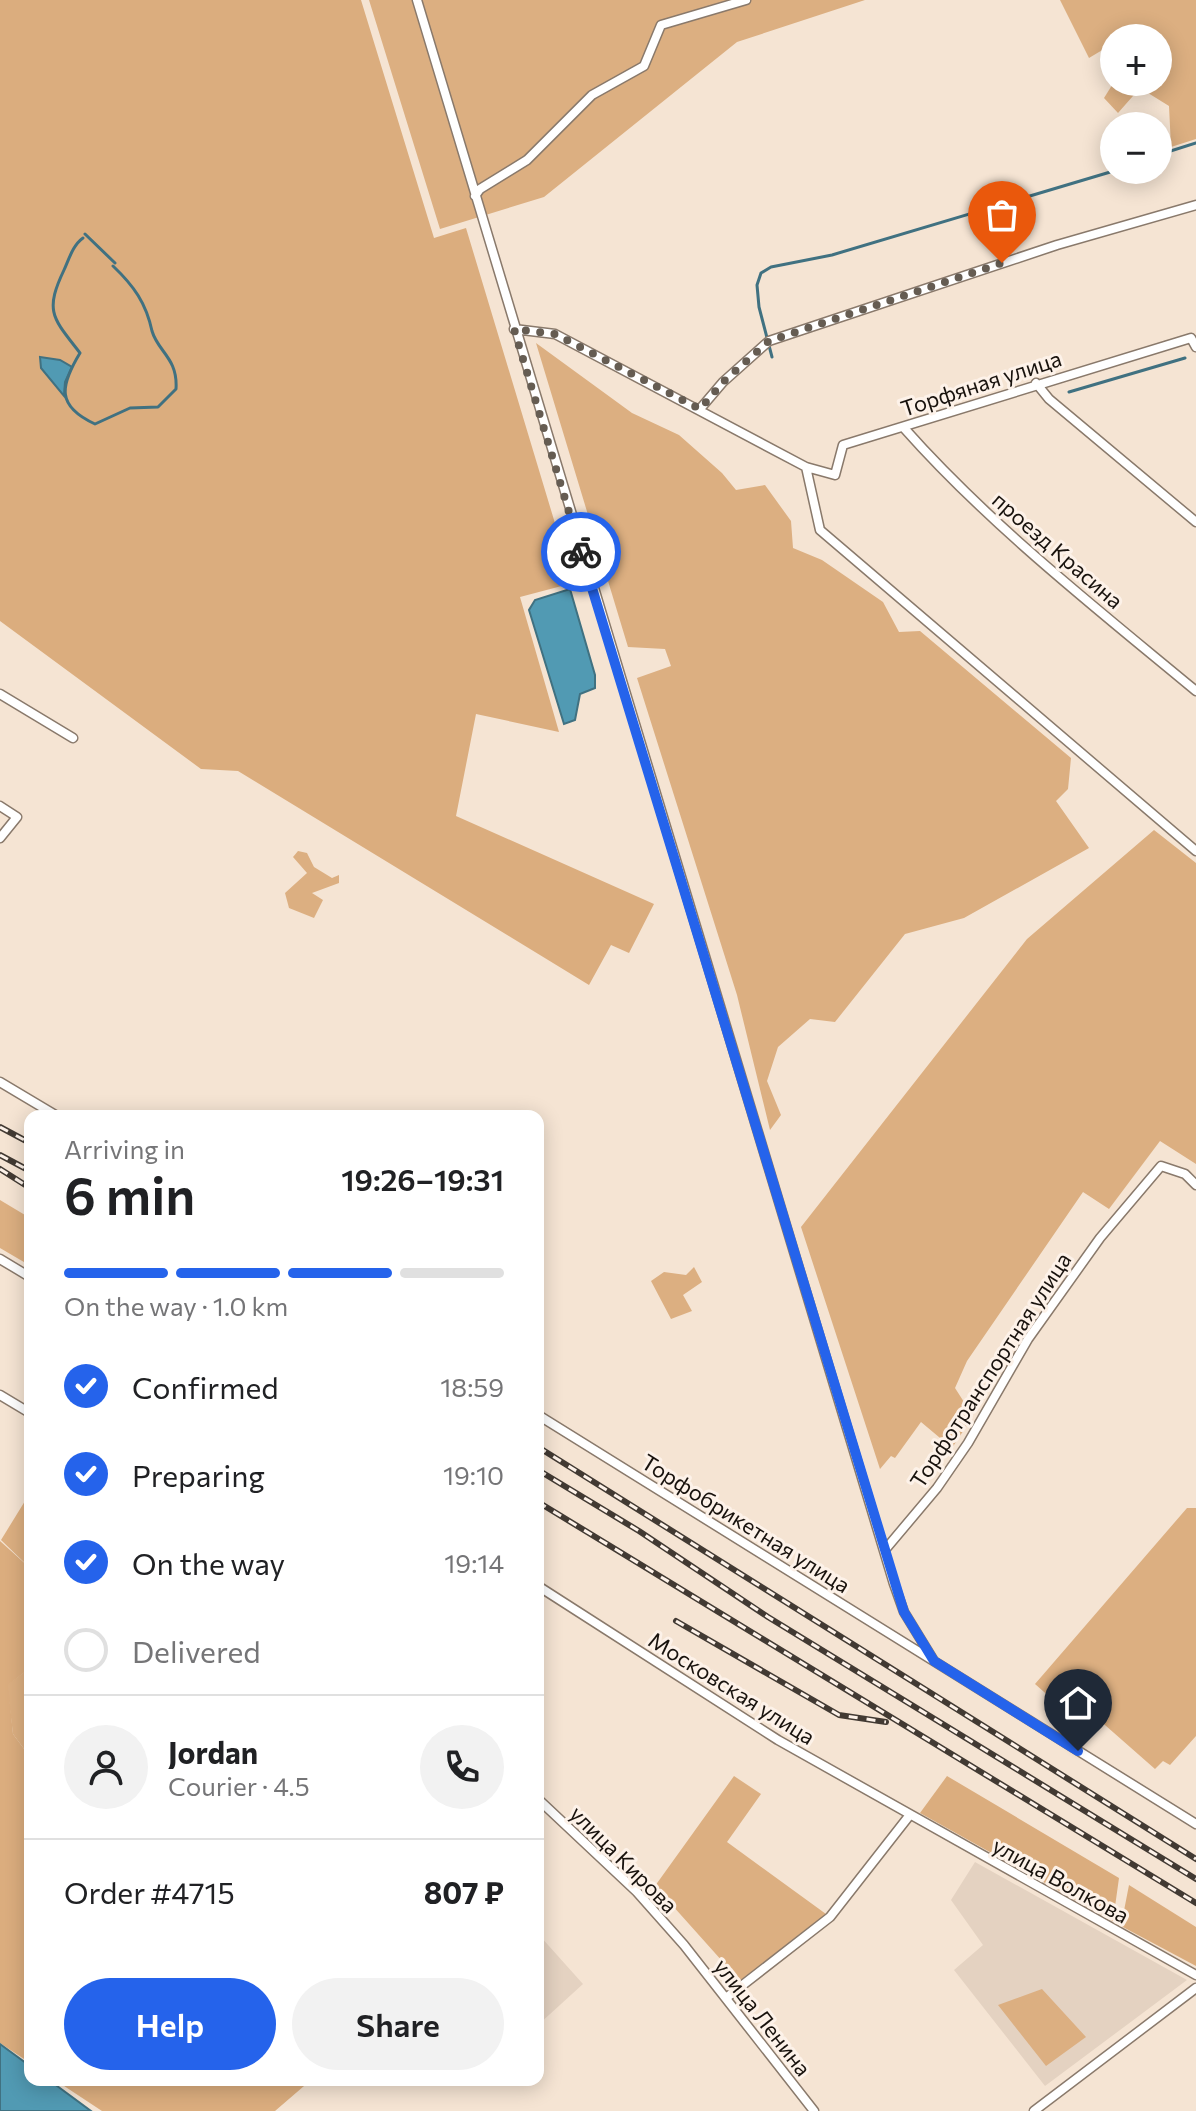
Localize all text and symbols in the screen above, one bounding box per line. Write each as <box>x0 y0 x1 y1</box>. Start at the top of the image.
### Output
map controls <box>1100 24 1172 184</box>
button: + <box>1100 24 1172 96</box>
button: − <box>1100 112 1172 184</box>
pin <box>968 181 1036 263</box>
icon: bag <box>980 193 1024 237</box>
street label: Торфяная улица <box>897 344 1065 422</box>
street label: проезд Красина <box>987 486 1129 614</box>
courier <box>541 512 621 592</box>
icon: bike <box>559 530 603 574</box>
text: Arriving in <box>64 1133 185 1164</box>
text: 19:26–19:31 <box>341 1160 504 1197</box>
text: 6 min <box>64 1162 195 1226</box>
street label: Торфотранспортная улица <box>904 1247 1076 1493</box>
text: On the way · 1.0 km <box>64 1290 288 1321</box>
icon: check <box>64 1364 108 1408</box>
text: Confirmed <box>132 1368 279 1405</box>
text: 18:59 <box>440 1371 504 1402</box>
street label: Торфобрикетная улица <box>637 1448 855 1598</box>
icon: check <box>64 1452 108 1496</box>
text: Preparing <box>132 1456 265 1493</box>
text: 19:10 <box>443 1459 504 1490</box>
icon: check <box>64 1540 108 1584</box>
text: On the way <box>132 1544 285 1581</box>
text: 19:14 <box>444 1547 504 1578</box>
street label: Московская улица <box>644 1626 820 1750</box>
text: Delivered <box>132 1632 261 1669</box>
pin <box>1044 1669 1112 1751</box>
icon: home <box>1056 1681 1100 1725</box>
button: person <box>64 1725 148 1809</box>
button: phone <box>420 1725 504 1809</box>
text: Jordan <box>168 1733 258 1770</box>
text: Courier · 4.5 <box>168 1770 310 1801</box>
street label: улица Кирова <box>565 1800 683 1918</box>
street label: улица Волкова <box>988 1831 1134 1929</box>
text: Order #4715 <box>64 1873 235 1910</box>
text: 807 ₽ <box>424 1873 504 1910</box>
street label: улица Ленина <box>709 1953 817 2081</box>
button: Help <box>64 1978 276 2070</box>
button: Share <box>292 1978 504 2070</box>

